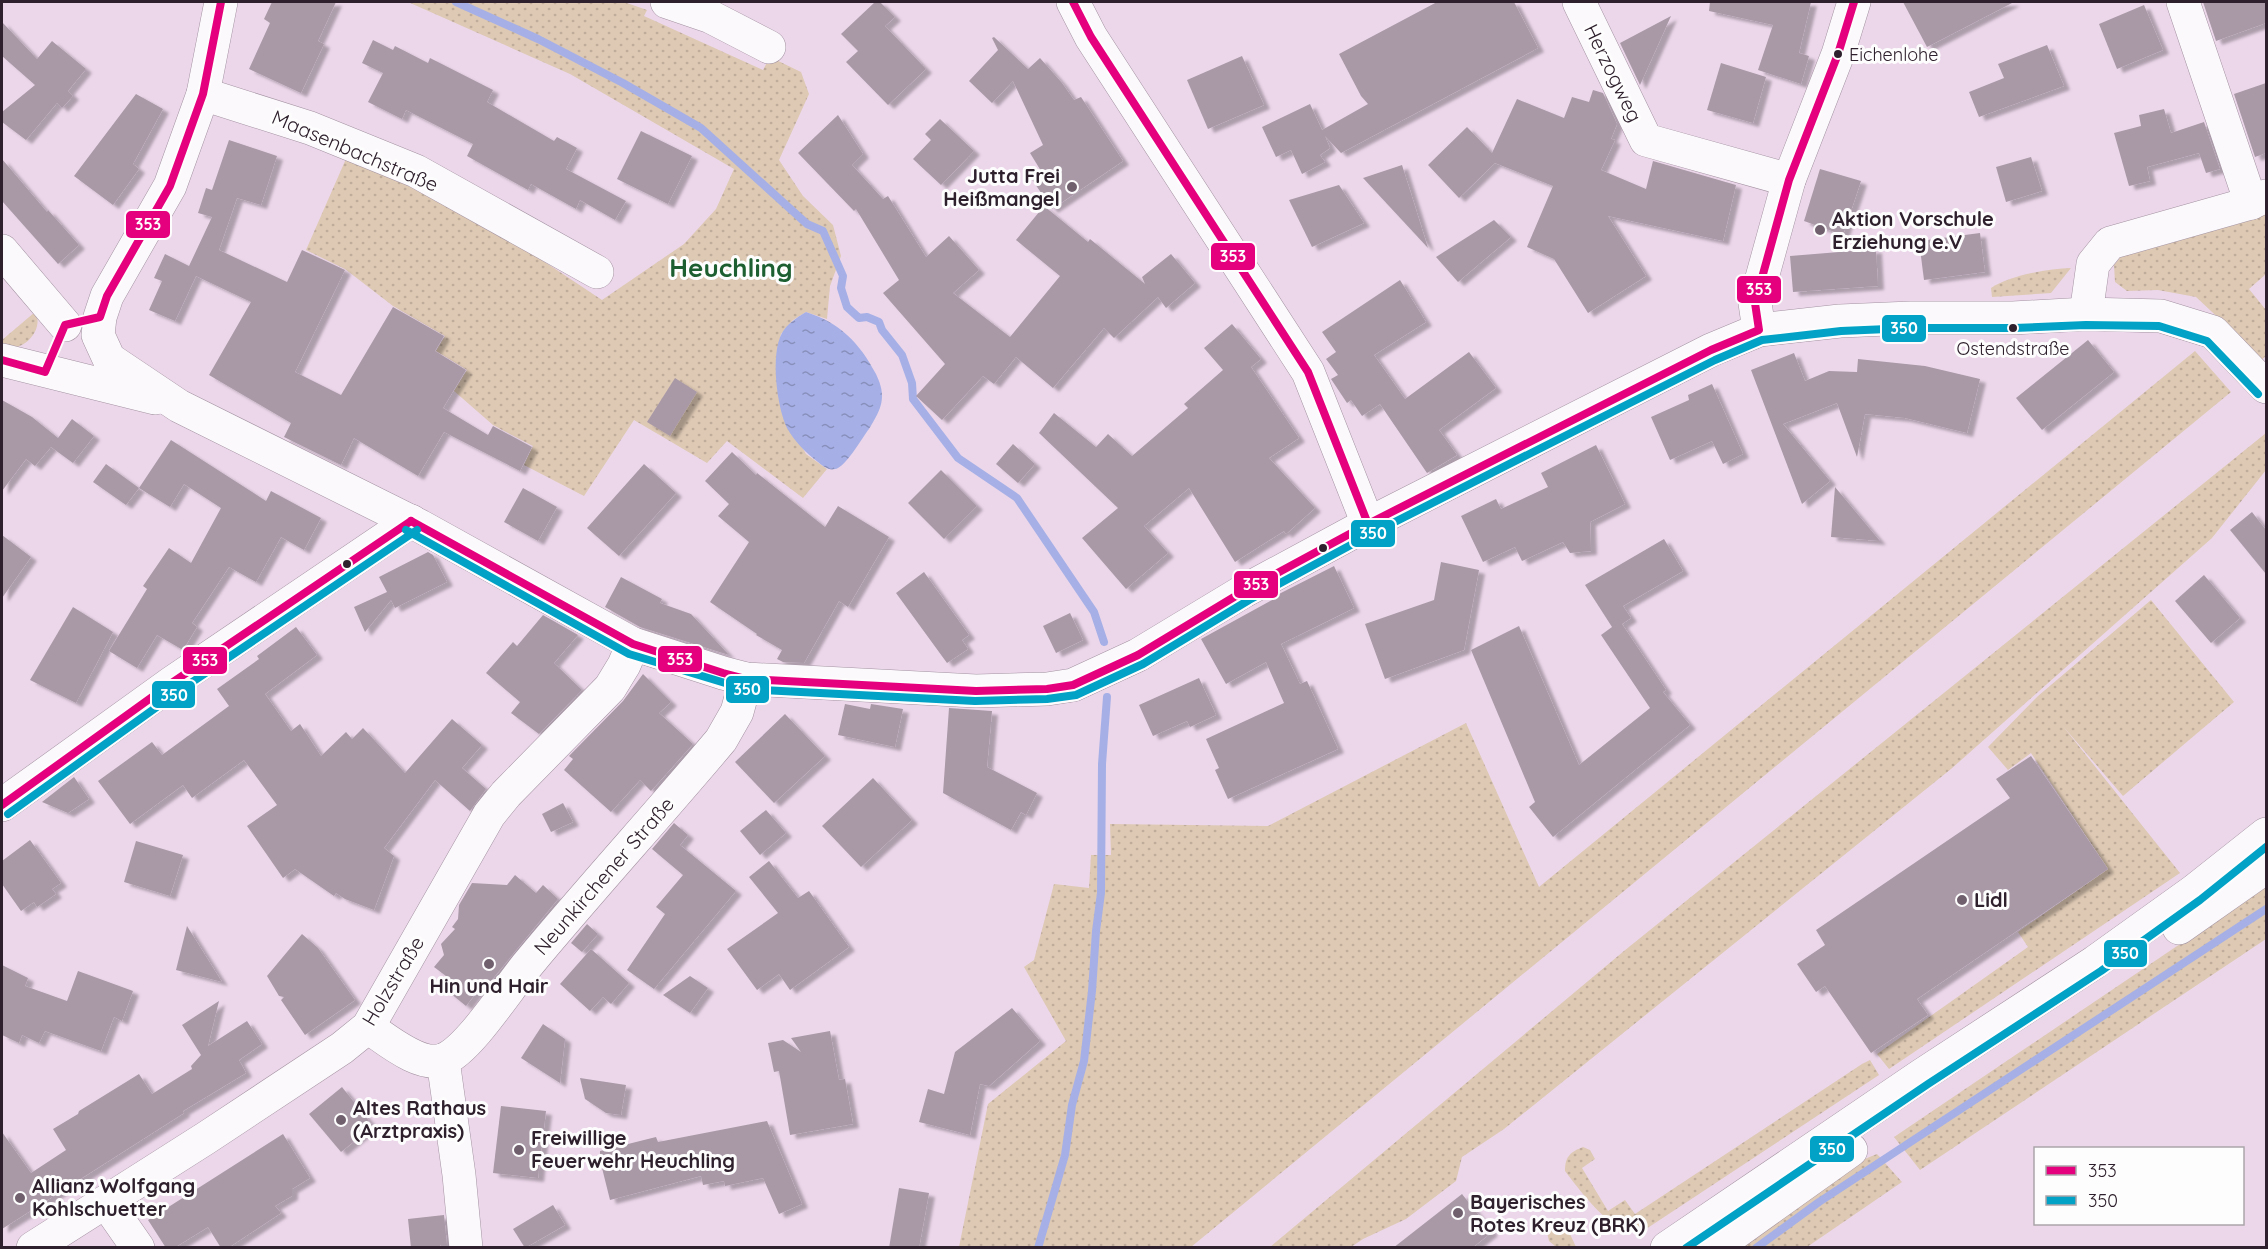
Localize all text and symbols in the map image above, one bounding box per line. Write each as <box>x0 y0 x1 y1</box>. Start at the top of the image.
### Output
street label: Herzogweg <box>1579 20 1648 126</box>
place label: Eichenlohe <box>1849 43 1938 66</box>
marker: Eichenlohe <box>1832 48 1844 60</box>
street label: Maasenbachstraße <box>268 104 442 197</box>
place label: Jutta Frei Heißmangel <box>943 163 1060 211</box>
marker: Jutta Frei Heißmangel <box>1065 180 1079 194</box>
place label: Aktion Vorschule Erziehung e.V <box>1832 206 1994 254</box>
line badge: 353 <box>125 210 171 239</box>
text: 353 <box>135 214 161 234</box>
marker: Aktion Vorschule Erziehung e.V <box>1813 223 1827 237</box>
line badge: 353 <box>1210 242 1256 271</box>
text: 353 <box>1220 246 1246 266</box>
district label: Heuchling <box>669 251 793 284</box>
line badge: 353 <box>1736 275 1782 304</box>
text: 353 <box>1746 279 1772 299</box>
line badge: 350 <box>1881 314 1927 343</box>
text: 350 <box>1890 318 1918 338</box>
marker: Ostendstraße <box>2007 322 2019 334</box>
place label: Ostendstraße <box>1957 337 2069 360</box>
line badge: 350 <box>1350 519 1396 548</box>
text: 350 <box>1359 523 1387 543</box>
unlabelled marker <box>1317 542 1329 554</box>
unlabelled marker <box>341 558 353 570</box>
line badge: 353 <box>1233 570 1279 599</box>
text: 353 <box>1243 574 1269 594</box>
line badge: 353 <box>657 645 703 673</box>
line badge: 353 <box>182 646 228 675</box>
text: 353 <box>667 649 693 669</box>
text: 353 <box>192 650 218 670</box>
line badge: 350 <box>725 675 770 704</box>
text: 350 <box>733 679 761 699</box>
line badge: 350 <box>151 680 196 709</box>
text: 350 <box>160 685 188 705</box>
street label: Neunkirchener Straße <box>528 792 679 960</box>
place label: Lidl <box>1974 887 2008 912</box>
marker: Lidl <box>1955 893 1969 907</box>
street label: Holzstraße <box>356 932 429 1030</box>
line badge: 350 <box>2103 939 2148 968</box>
text: 350 <box>2111 943 2139 963</box>
marker: Hin und Hair <box>482 957 496 971</box>
place label: Hin und Hair <box>430 973 549 998</box>
place label: Altes Rathaus (Arztpraxis) <box>353 1095 486 1143</box>
marker: Altes Rathaus (Arztpraxis) <box>334 1113 348 1127</box>
place label: Freiwillige Feuerwehr Heuchling <box>531 1125 735 1173</box>
line badge: 350 <box>1809 1135 1855 1163</box>
text: 350 <box>1818 1139 1846 1159</box>
marker: Freiwillige Feuerwehr Heuchling <box>512 1143 526 1157</box>
legend <box>2034 1147 2244 1225</box>
text: 353 <box>2088 1159 2117 1182</box>
place label: Allianz Wolfgang Kohlschuetter <box>32 1173 195 1221</box>
place label: Bayerisches Rotes Kreuz (BRK) <box>1470 1189 1645 1237</box>
text: 350 <box>2088 1189 2118 1212</box>
marker: Allianz Wolfgang Kohlschuetter <box>13 1191 27 1205</box>
marker: Bayerisches Rotes Kreuz (BRK) <box>1451 1206 1465 1220</box>

